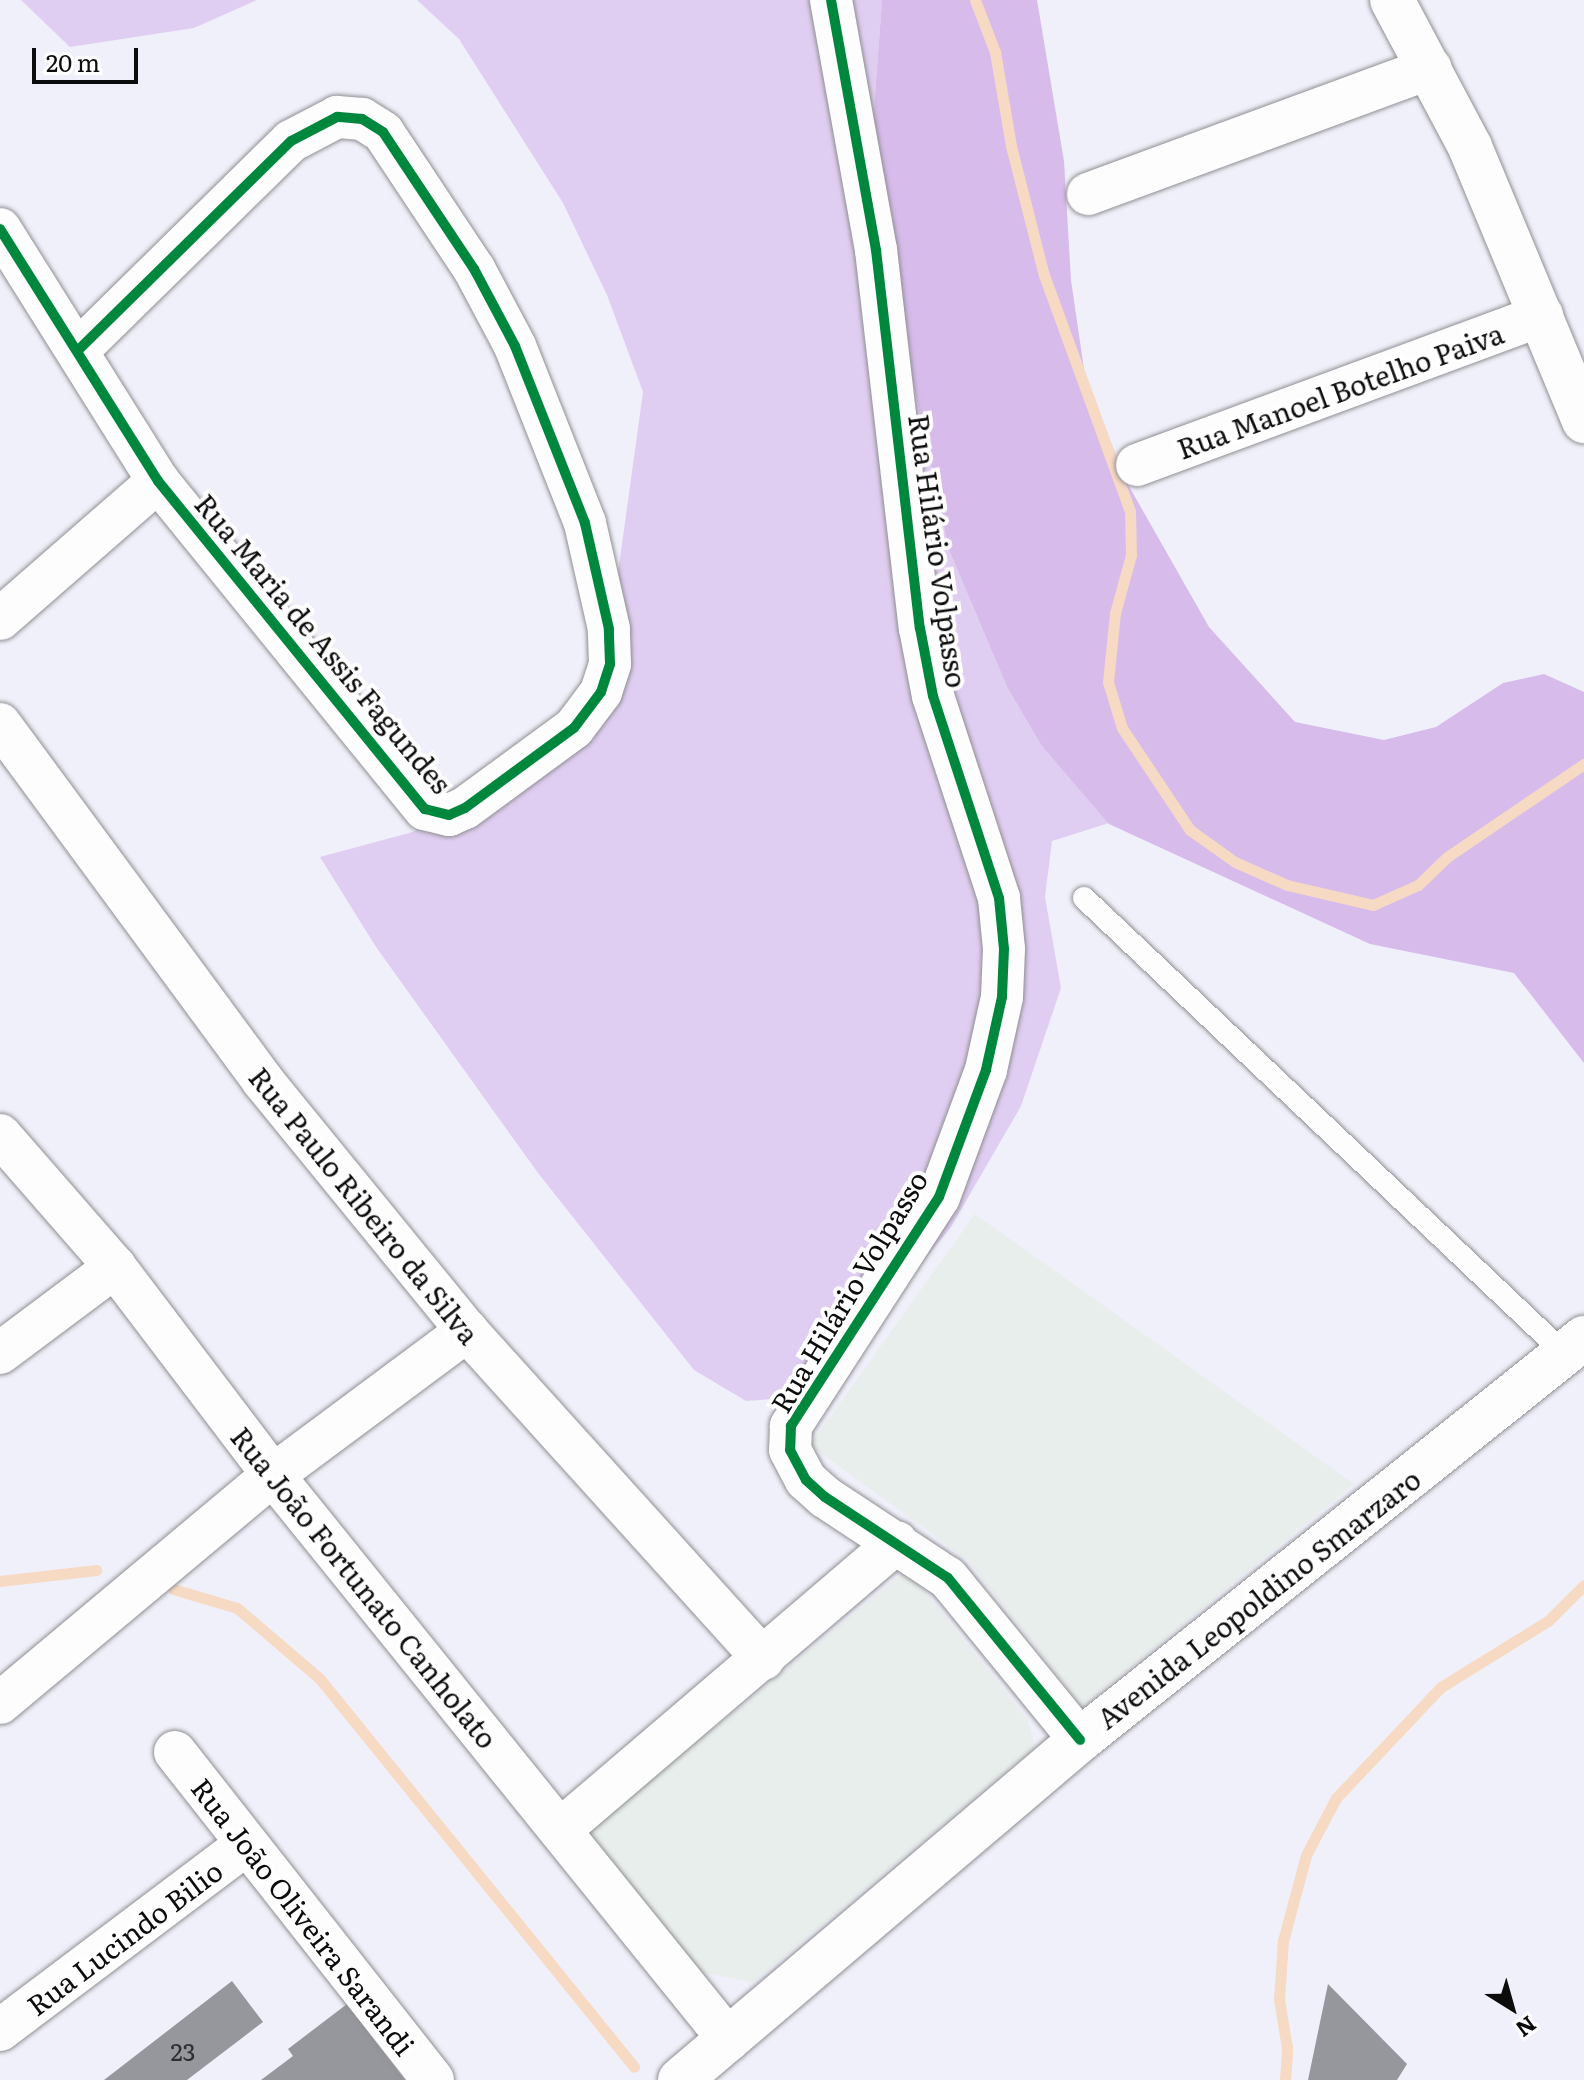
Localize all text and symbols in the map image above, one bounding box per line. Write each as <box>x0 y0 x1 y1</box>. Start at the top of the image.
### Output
scale bar <box>36 32 142 82</box>
text: 20 m <box>46 44 100 79</box>
street label: Rua Manoel Botelho Paiva <box>1172 315 1508 465</box>
street label: Rua Hilário Volpasso <box>903 412 975 690</box>
street label: Rua Maria de Assis Fagundes <box>189 487 459 799</box>
street label: Rua Paulo Ribeiro da Silva <box>243 1060 487 1350</box>
street label: Rua Hilário Volpasso <box>763 1164 933 1418</box>
street label: Rua João Fortunato Canholato <box>225 1420 505 1754</box>
street label: Avenida Leopoldino Smarzaro <box>1090 1461 1426 1735</box>
street label: Rua João Oliveira Sarandi <box>185 1771 423 2061</box>
street label: Rua Lucindo Bilio <box>20 1853 228 2021</box>
north arrow <box>1472 1968 1552 2048</box>
text: N <box>1509 2009 1544 2046</box>
house number: 23 <box>170 2037 196 2065</box>

